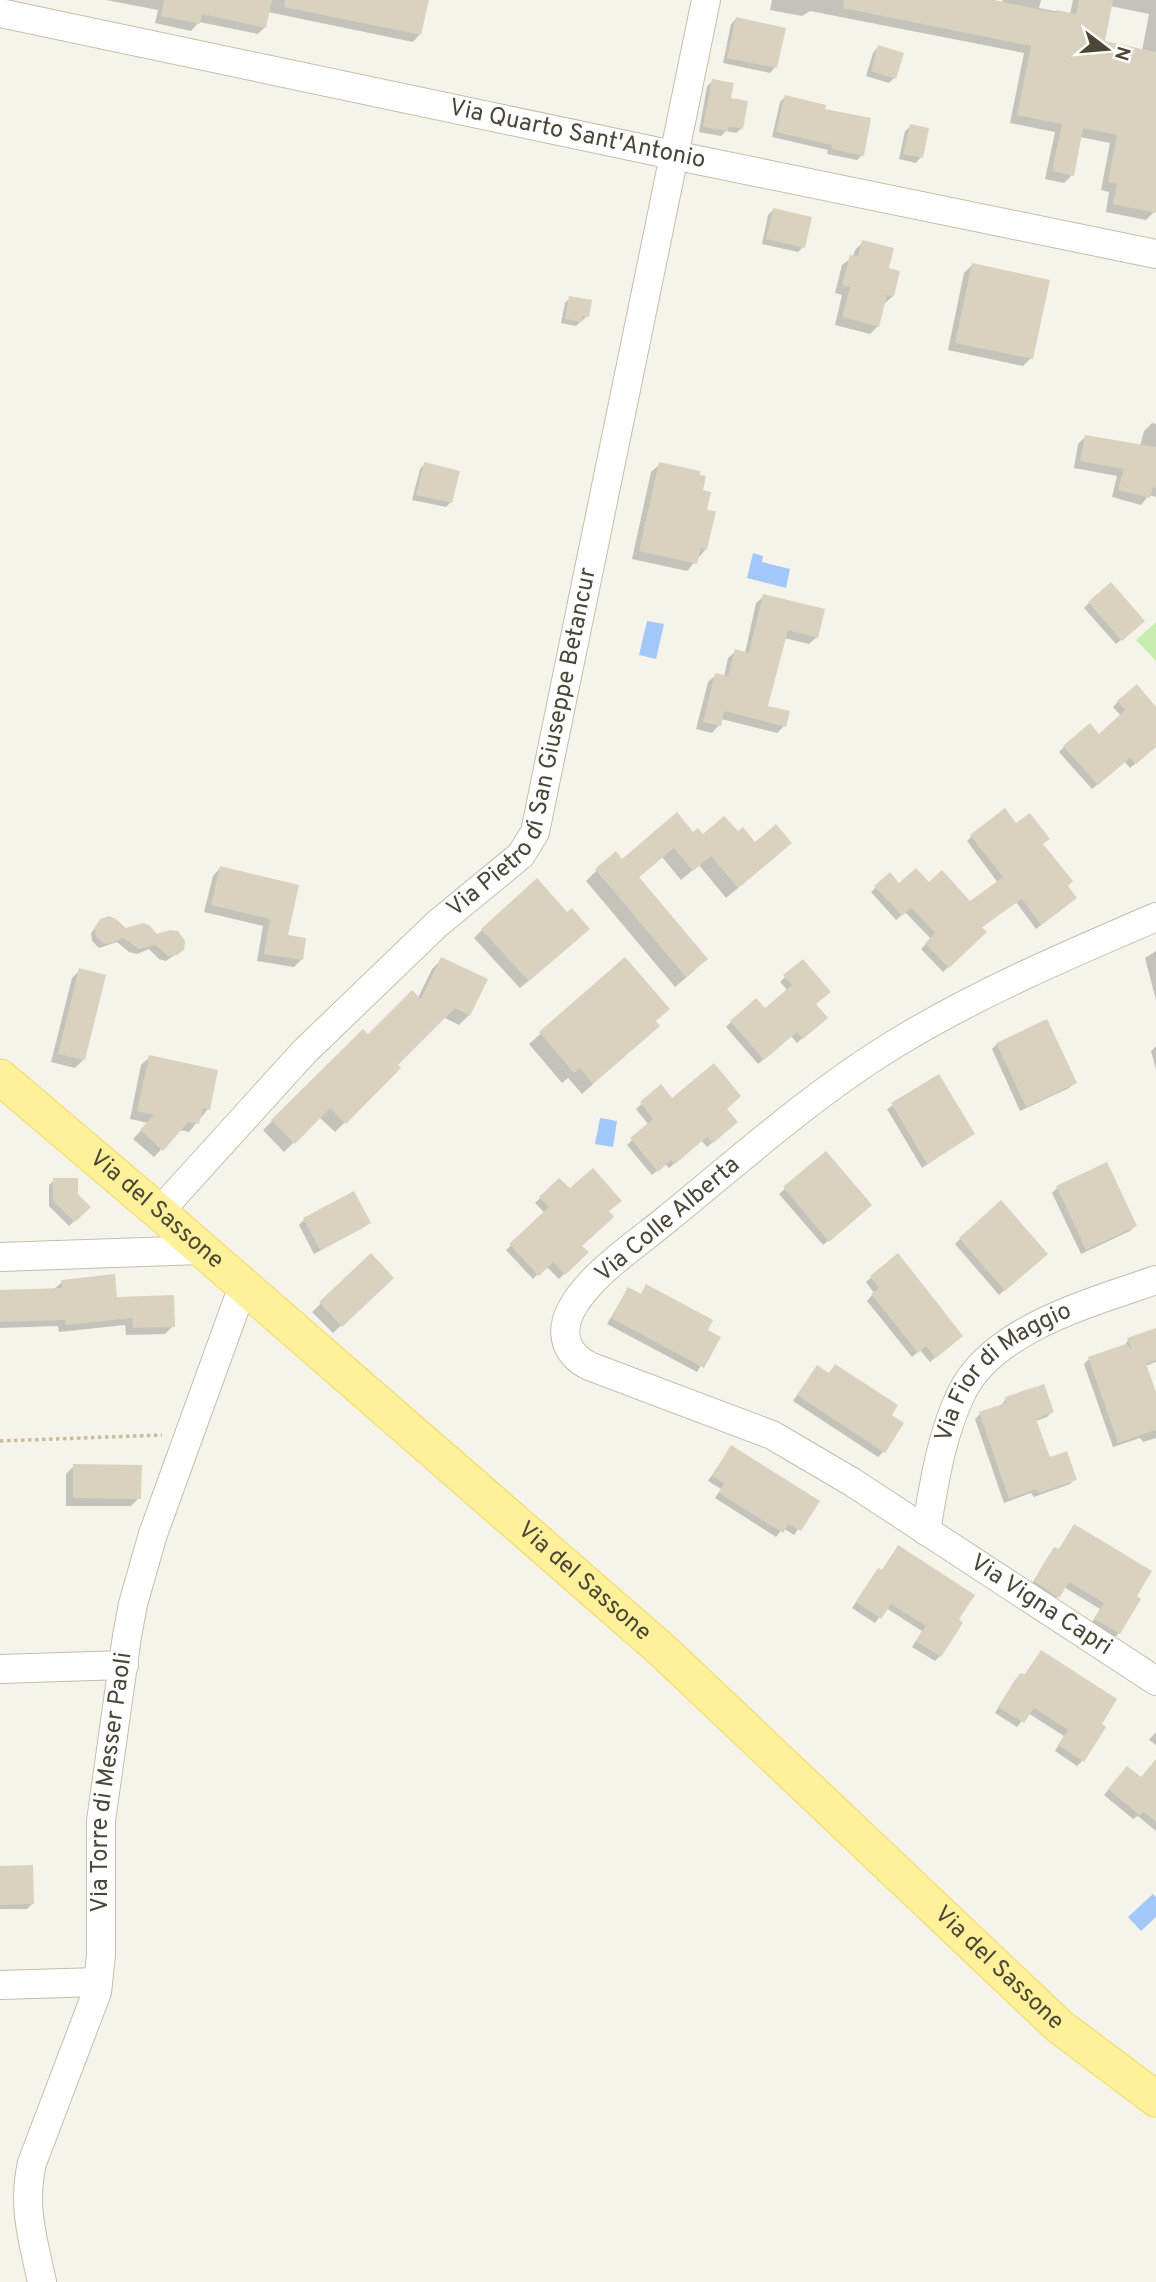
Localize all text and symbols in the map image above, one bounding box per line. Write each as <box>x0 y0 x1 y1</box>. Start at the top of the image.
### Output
north arrow <box>1072 14 1142 84</box>
text: N <box>1108 43 1135 63</box>
street label: Via Quarto Sant'Antonio <box>446 93 708 176</box>
street label: Via Pietro di San Giuseppe Betancur <box>441 565 604 924</box>
street label: Via del Sassone <box>83 1144 229 1276</box>
street label: Via Colle Alberta <box>589 1151 747 1289</box>
street label: Via Fior di Maggio <box>929 1296 1076 1446</box>
street label: Via del Sassone <box>511 1516 657 1648</box>
street label: Via Vigna Capri <box>964 1548 1117 1663</box>
street label: Via Torre di Messer Paoli <box>86 1650 140 1913</box>
street label: Via del Sassone <box>927 1900 1070 2037</box>

